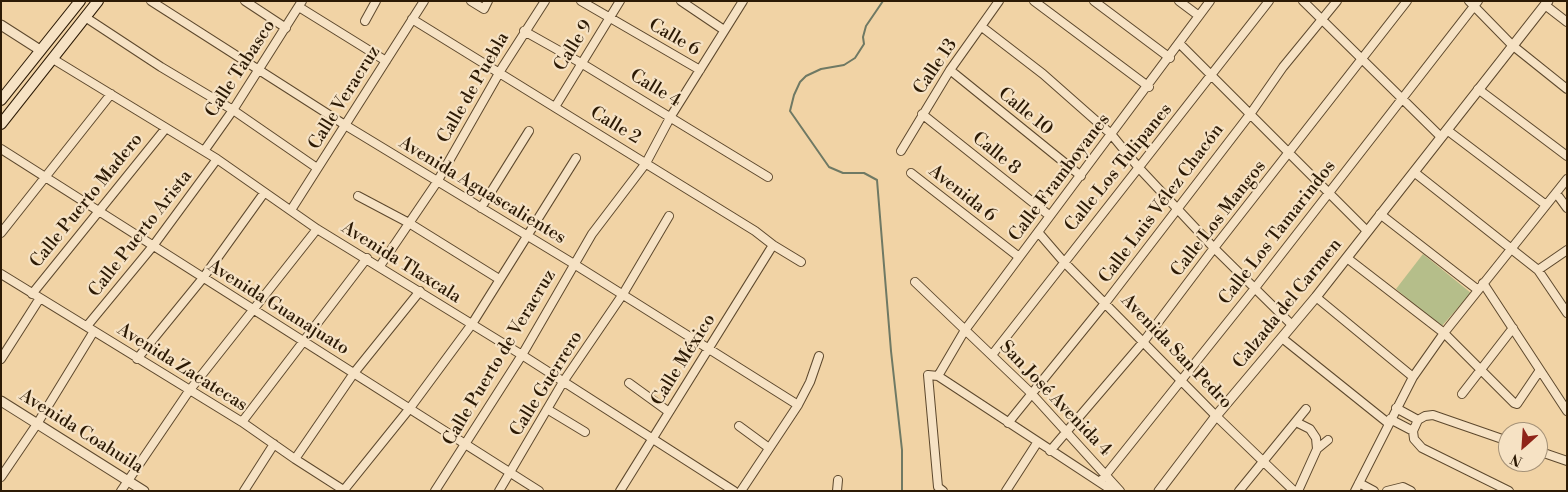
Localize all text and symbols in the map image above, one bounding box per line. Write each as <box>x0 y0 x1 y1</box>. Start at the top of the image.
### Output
street label: Calle 6 <box>644 15 704 61</box>
street label: Calle Tabasco <box>201 16 281 122</box>
street label: Calle 9 <box>550 17 598 75</box>
street label: Calle de Puebla <box>434 29 514 147</box>
street label: Calle 13 <box>910 35 962 99</box>
street label: Calle Veracruz <box>304 42 386 154</box>
street label: Calle 4 <box>626 65 684 113</box>
street label: Calle 10 <box>993 83 1057 141</box>
street label: Calle Los Tulipanes <box>1061 100 1177 236</box>
street label: Calle 2 <box>586 103 644 149</box>
street label: Calle Framboyanes <box>1005 110 1115 246</box>
street label: Calle Luis Vélez Chacón <box>1095 120 1229 288</box>
street label: Calle 8 <box>967 128 1025 180</box>
street label: Calle Puerto Madero <box>26 129 148 273</box>
street label: Avenida Aguascalientes <box>395 133 569 249</box>
street label: Calle Los Mangos <box>1167 157 1271 281</box>
street label: Calle Los Tamarindos <box>1215 157 1341 309</box>
street label: Avenida 6 <box>924 161 1000 227</box>
street label: Calle Puerto Arista <box>85 166 197 302</box>
street label: Avenida Tlaxcala <box>337 218 465 308</box>
street label: Calzada del Carmen <box>1229 235 1347 373</box>
street label: Avenida Guanajuato <box>203 256 353 360</box>
street label: Calle Puerto de Veracruz <box>439 266 561 450</box>
street label: Avenida San Pedro <box>1116 290 1236 414</box>
street label: Calle México <box>647 310 721 410</box>
street label: Avenida Zacatecas <box>113 319 251 417</box>
street label: Calle Guerrero <box>506 327 588 441</box>
street label: San José Avenida 4 <box>994 337 1116 461</box>
street label: Avenida Coahuila <box>15 385 147 479</box>
north arrow <box>1498 422 1548 472</box>
text: N <box>1508 449 1526 470</box>

